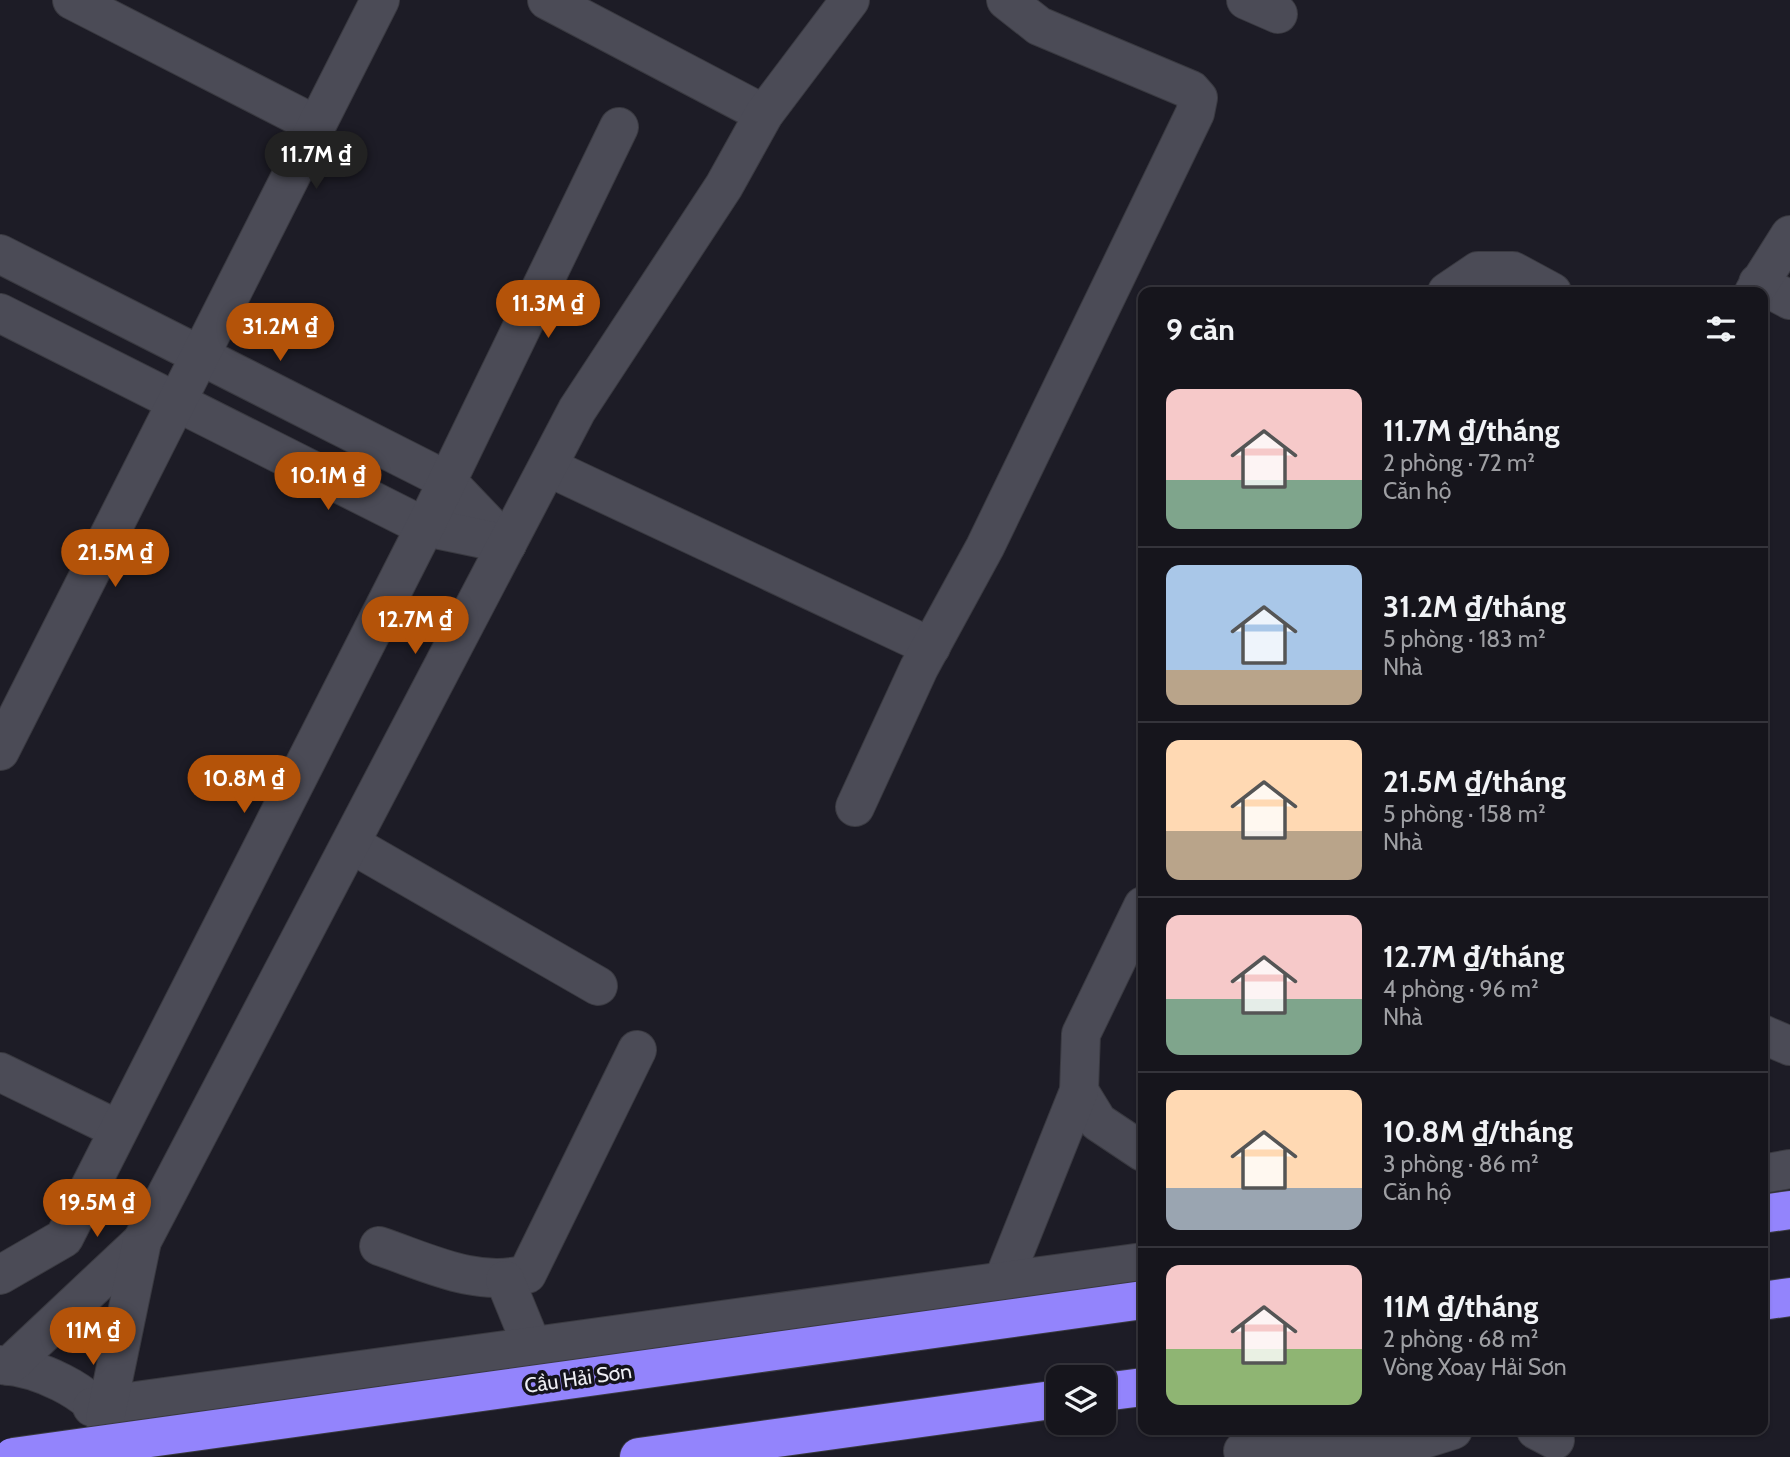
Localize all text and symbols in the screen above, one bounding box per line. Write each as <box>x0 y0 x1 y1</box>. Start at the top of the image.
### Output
pin: 11.7M ₫ <box>251 132 381 191</box>
text: 11.7M ₫ <box>281 140 351 168</box>
pin: 11.3M ₫ <box>483 280 613 340</box>
text: 11.3M ₫ <box>512 289 584 317</box>
pin: 31.2M ₫ <box>215 304 345 363</box>
icon: filters <box>1702 310 1740 348</box>
text: 9 căn <box>1166 311 1235 348</box>
text: 31.2M ₫ <box>242 312 318 340</box>
text: 11.7M ₫/tháng <box>1383 412 1560 449</box>
icon: home <box>1222 417 1306 501</box>
text: 2 phòng · 72 m² <box>1383 449 1535 477</box>
pin: 10.1M ₫ <box>263 452 393 512</box>
text: 10.1M ₫ <box>290 461 366 489</box>
text: Căn hộ <box>1383 477 1451 505</box>
pin: 21.5M ₫ <box>50 530 180 589</box>
text: 21.5M ₫ <box>77 538 153 566</box>
text: 31.2M ₫/tháng <box>1383 588 1566 625</box>
icon: home <box>1222 593 1306 677</box>
pin: 12.7M ₫ <box>350 596 480 656</box>
text: 12.7M ₫ <box>378 605 452 633</box>
text: 5 phòng · 183 m² <box>1383 625 1546 653</box>
text: Nhà <box>1383 653 1423 681</box>
pin: 10.8M ₫ <box>179 756 309 815</box>
text: 21.5M ₫/tháng <box>1383 763 1566 800</box>
text: 10.8M ₫ <box>204 764 284 792</box>
icon: home <box>1222 768 1306 852</box>
text: 5 phòng · 158 m² <box>1383 800 1546 828</box>
text: Nhà <box>1383 828 1423 856</box>
text: 12.7M ₫/tháng <box>1383 938 1564 975</box>
icon: home <box>1222 943 1306 1027</box>
text: 4 phòng · 96 m² <box>1383 975 1539 1003</box>
text: Nhà <box>1383 1003 1423 1031</box>
text: 10.8M ₫/tháng <box>1383 1113 1573 1150</box>
icon: home <box>1222 1118 1306 1202</box>
text: 3 phòng · 86 m² <box>1383 1150 1539 1178</box>
text: Căn hộ <box>1383 1178 1451 1206</box>
pin: 19.5M ₫ <box>32 1180 162 1239</box>
text: 19.5M ₫ <box>59 1188 135 1216</box>
text: 11M ₫/tháng <box>1383 1288 1538 1325</box>
icon: home <box>1222 1293 1306 1377</box>
pin: 11M ₫ <box>44 1308 142 1367</box>
text: 11M ₫ <box>66 1316 120 1344</box>
text: 2 phòng · 68 m² <box>1383 1325 1538 1353</box>
text: Vòng Xoay Hải Sơn <box>1383 1353 1567 1381</box>
street label: Cầu Hải Sơn <box>523 1358 633 1398</box>
map controls <box>1046 1365 1116 1435</box>
button: layers <box>1046 1365 1116 1435</box>

